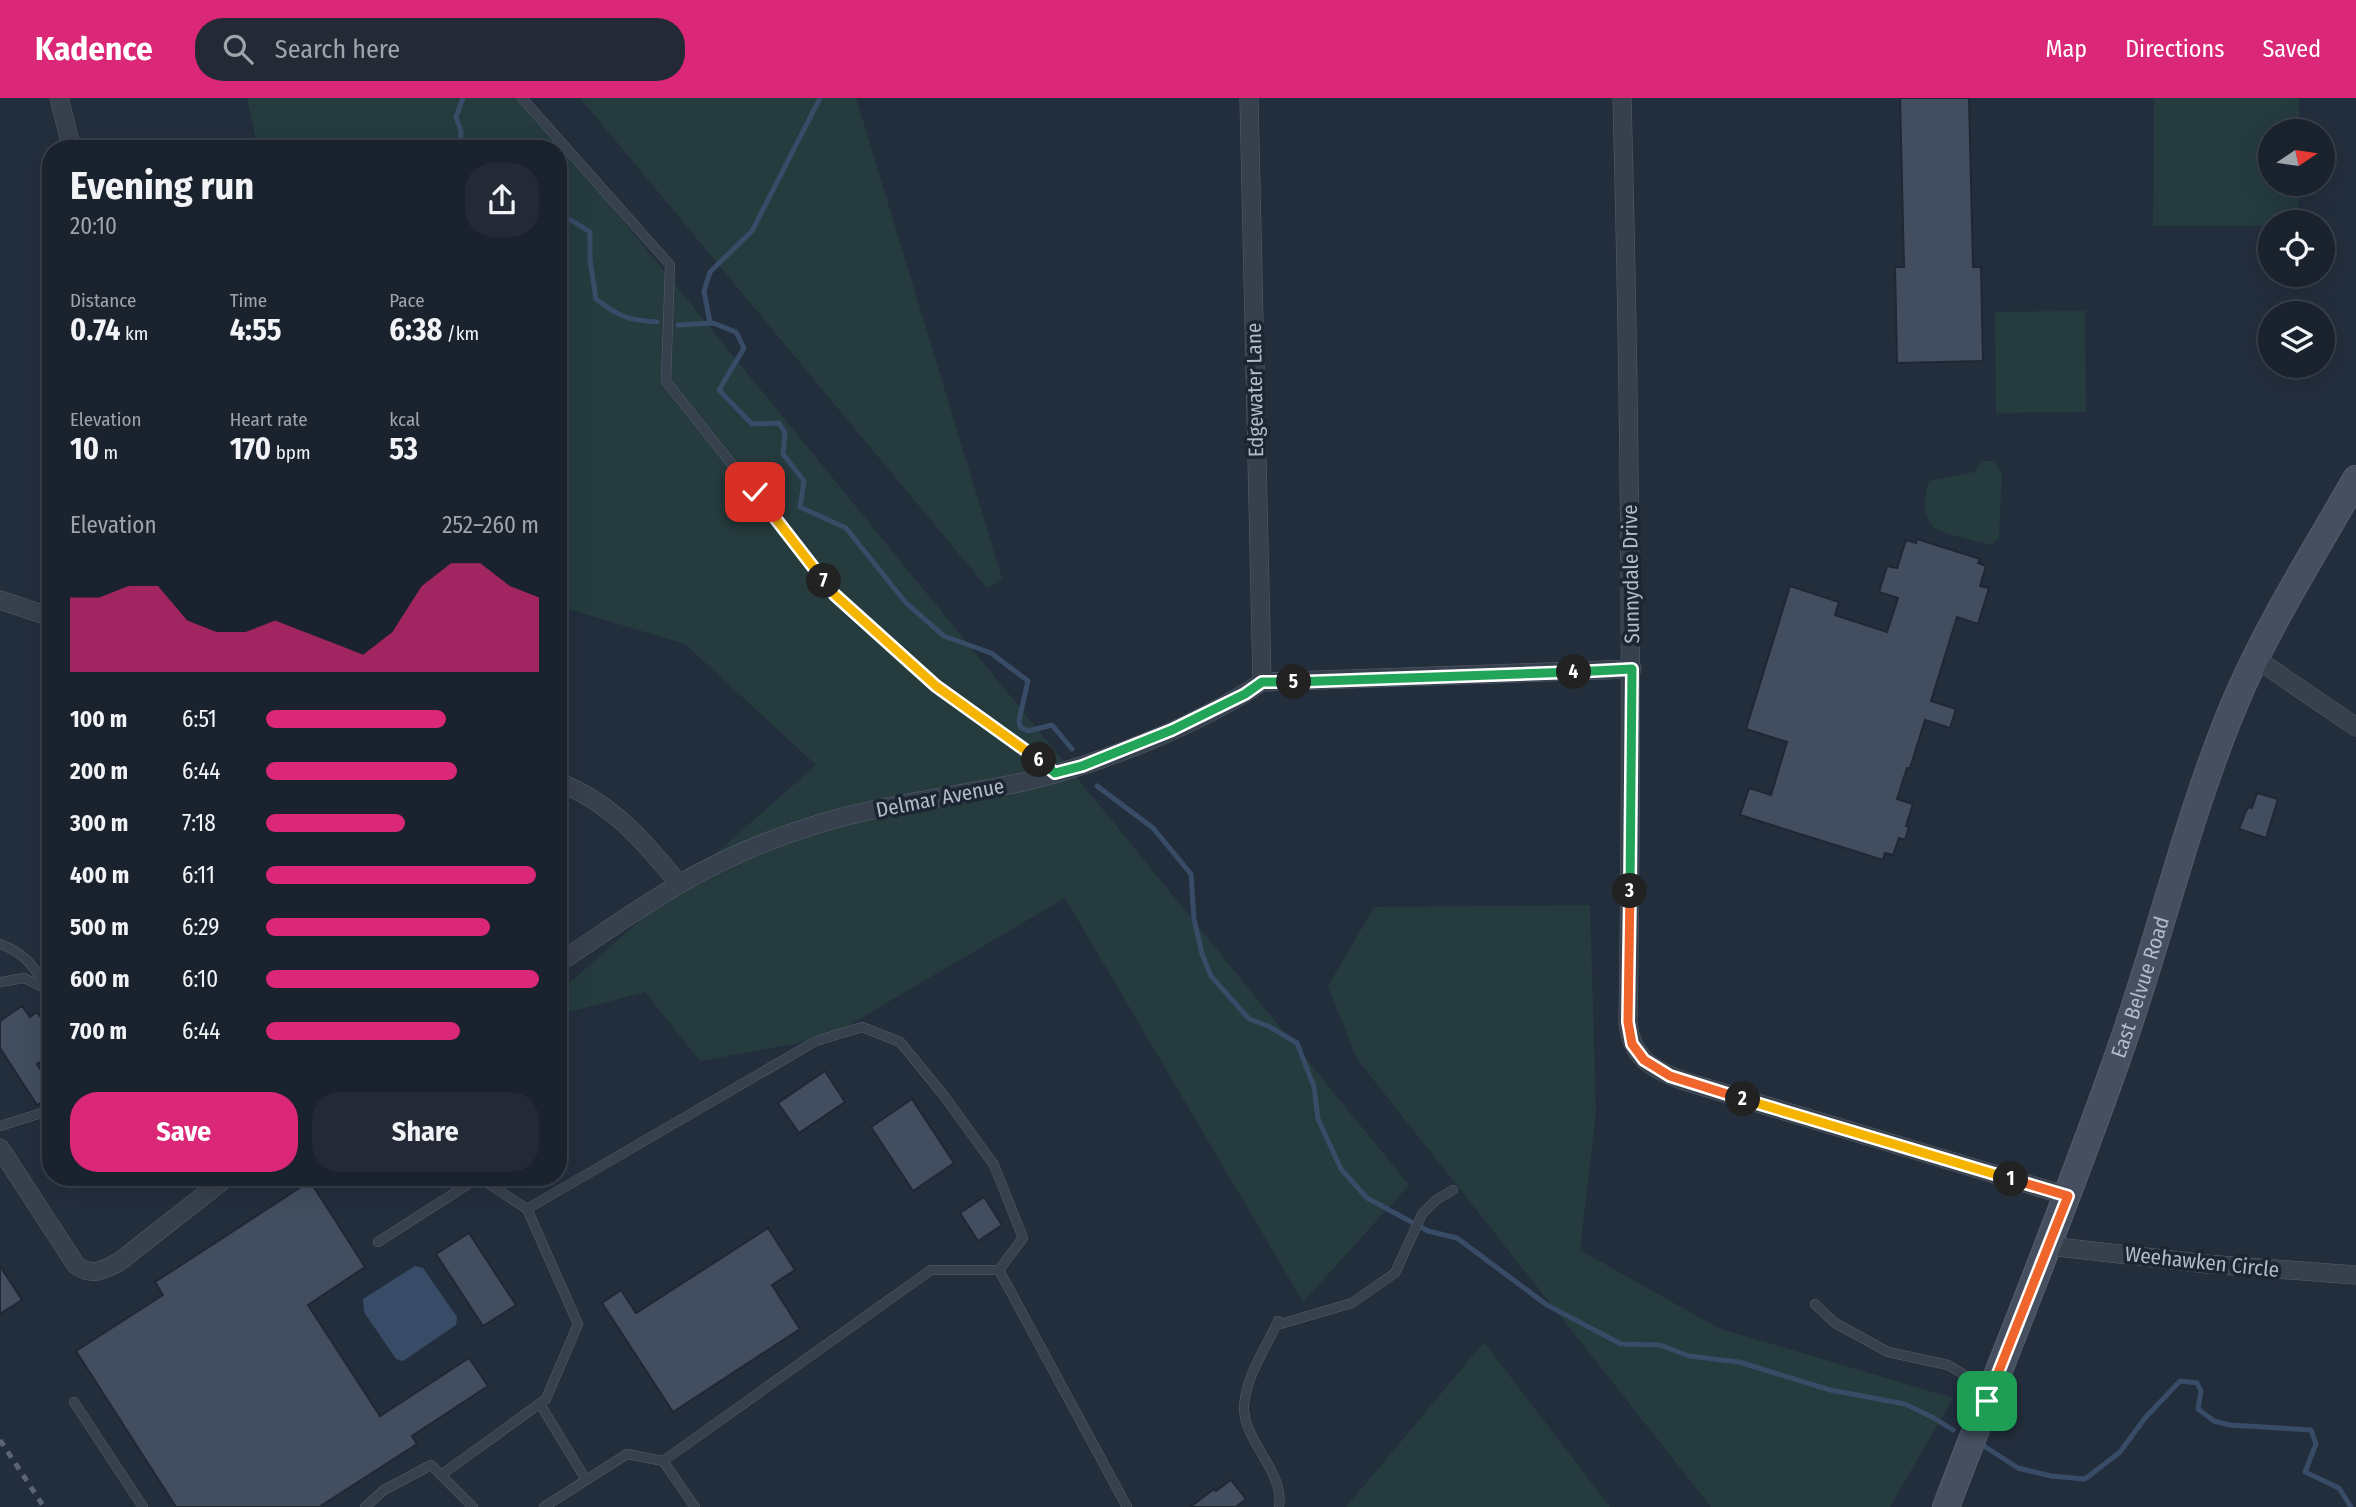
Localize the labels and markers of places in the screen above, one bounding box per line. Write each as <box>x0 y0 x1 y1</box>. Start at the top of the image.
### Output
pin <box>725 462 785 522</box>
pin: 7 <box>806 564 842 598</box>
pin: 4 <box>1556 654 1592 690</box>
pin: 5 <box>1276 664 1312 700</box>
pin: 6 <box>1021 742 1056 778</box>
pin: 3 <box>1612 874 1648 908</box>
pin: 2 <box>1726 1082 1760 1116</box>
pin: 1 <box>1994 1162 2028 1196</box>
pin <box>1957 1371 2017 1431</box>

